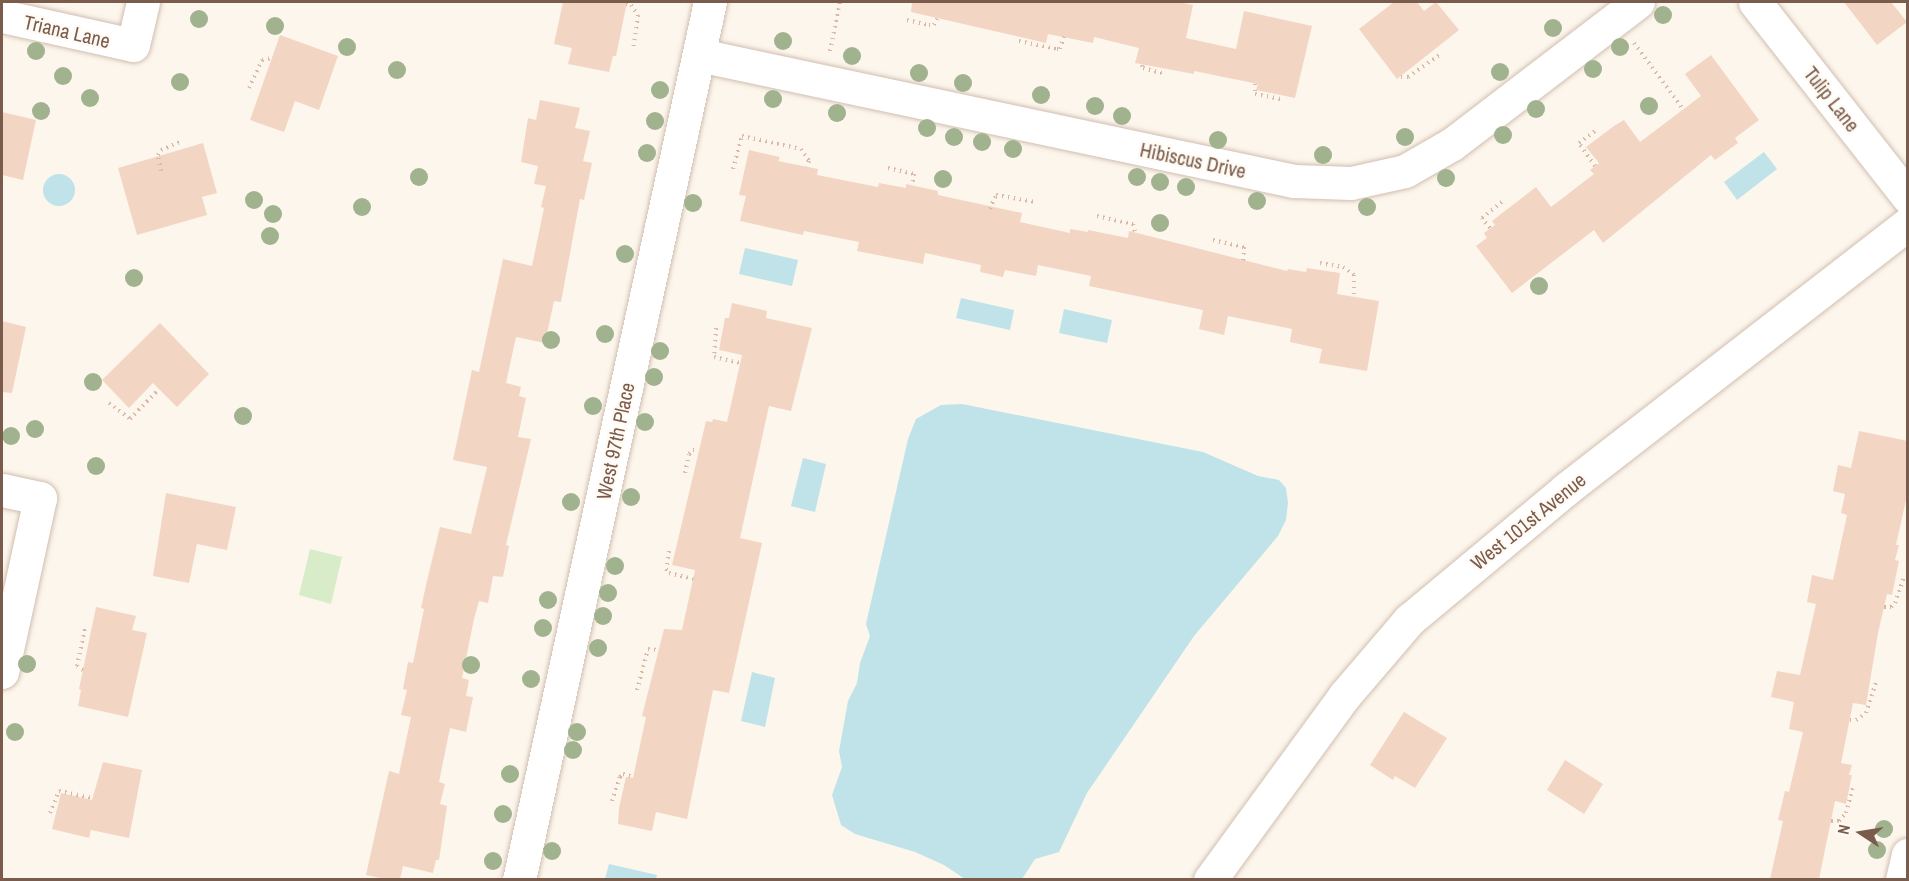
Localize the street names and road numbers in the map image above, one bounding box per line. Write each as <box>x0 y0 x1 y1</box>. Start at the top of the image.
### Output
street label: Triana Lane <box>22 9 112 53</box>
street label: Tulip Lane <box>1799 62 1865 136</box>
street label: Hibiscus Drive <box>1138 137 1248 183</box>
street label: West 97th Place <box>591 380 639 502</box>
street label: West 101st Avenue <box>1465 467 1591 575</box>

